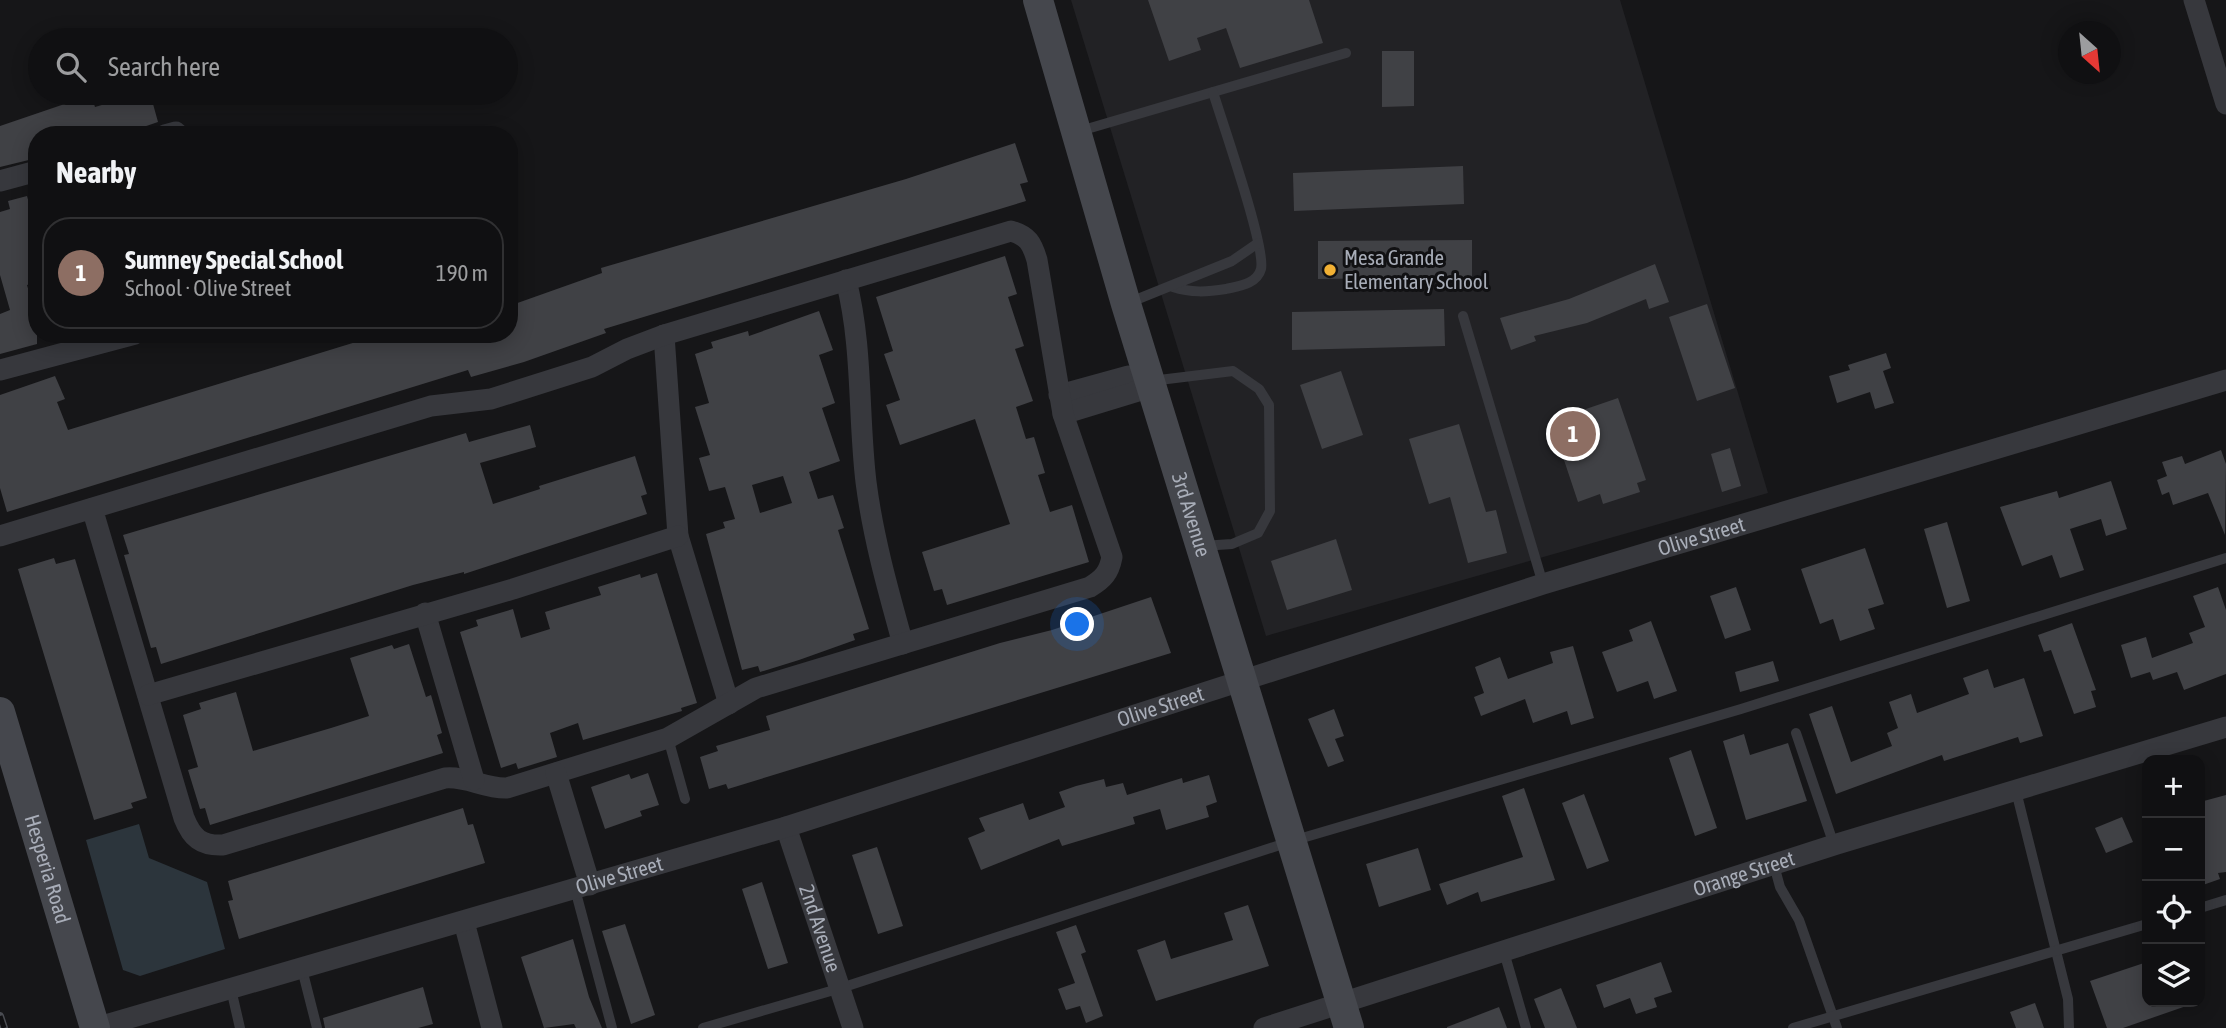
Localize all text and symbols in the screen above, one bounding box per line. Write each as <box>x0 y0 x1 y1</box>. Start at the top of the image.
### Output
north arrow <box>2058 21 2121 84</box>
search box <box>28 28 518 105</box>
icon: search <box>52 48 90 86</box>
text: Search here <box>108 52 220 82</box>
text: Nearby <box>56 155 136 189</box>
text: Sumney Special School <box>125 245 343 275</box>
place label: Mesa Grande Elementary School <box>1344 245 1489 293</box>
text: 1 <box>76 260 86 286</box>
text: 190 m <box>436 260 488 286</box>
marker: Mesa Grande Elementary School <box>1322 262 1338 278</box>
text: School · Olive Street <box>125 275 291 301</box>
pin: 1 <box>1550 408 1596 460</box>
street label: 3rd Avenue <box>1168 469 1216 560</box>
street label: Olive Street <box>1655 511 1748 560</box>
your location <box>1060 607 1094 641</box>
street label: Olive Street <box>1114 681 1207 731</box>
map controls <box>2142 755 2205 1007</box>
button: + <box>2142 755 2205 818</box>
street label: Hesperia Road <box>20 811 76 926</box>
button: − <box>2142 818 2205 881</box>
street label: Orange Street <box>1690 845 1797 900</box>
street label: Olive Street <box>573 850 665 899</box>
street label: 2nd Avenue <box>795 881 847 975</box>
button: locate <box>2142 881 2205 944</box>
button: layers <box>2142 944 2205 1007</box>

